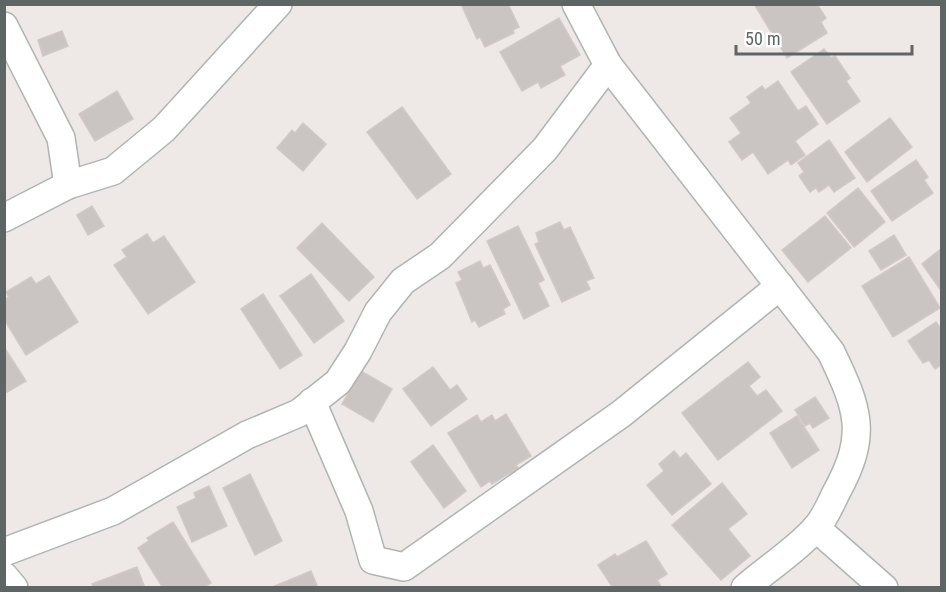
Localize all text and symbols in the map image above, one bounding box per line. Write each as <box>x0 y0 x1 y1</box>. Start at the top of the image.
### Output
scale bar <box>736 18 912 56</box>
text: 50 m <box>745 28 780 49</box>

